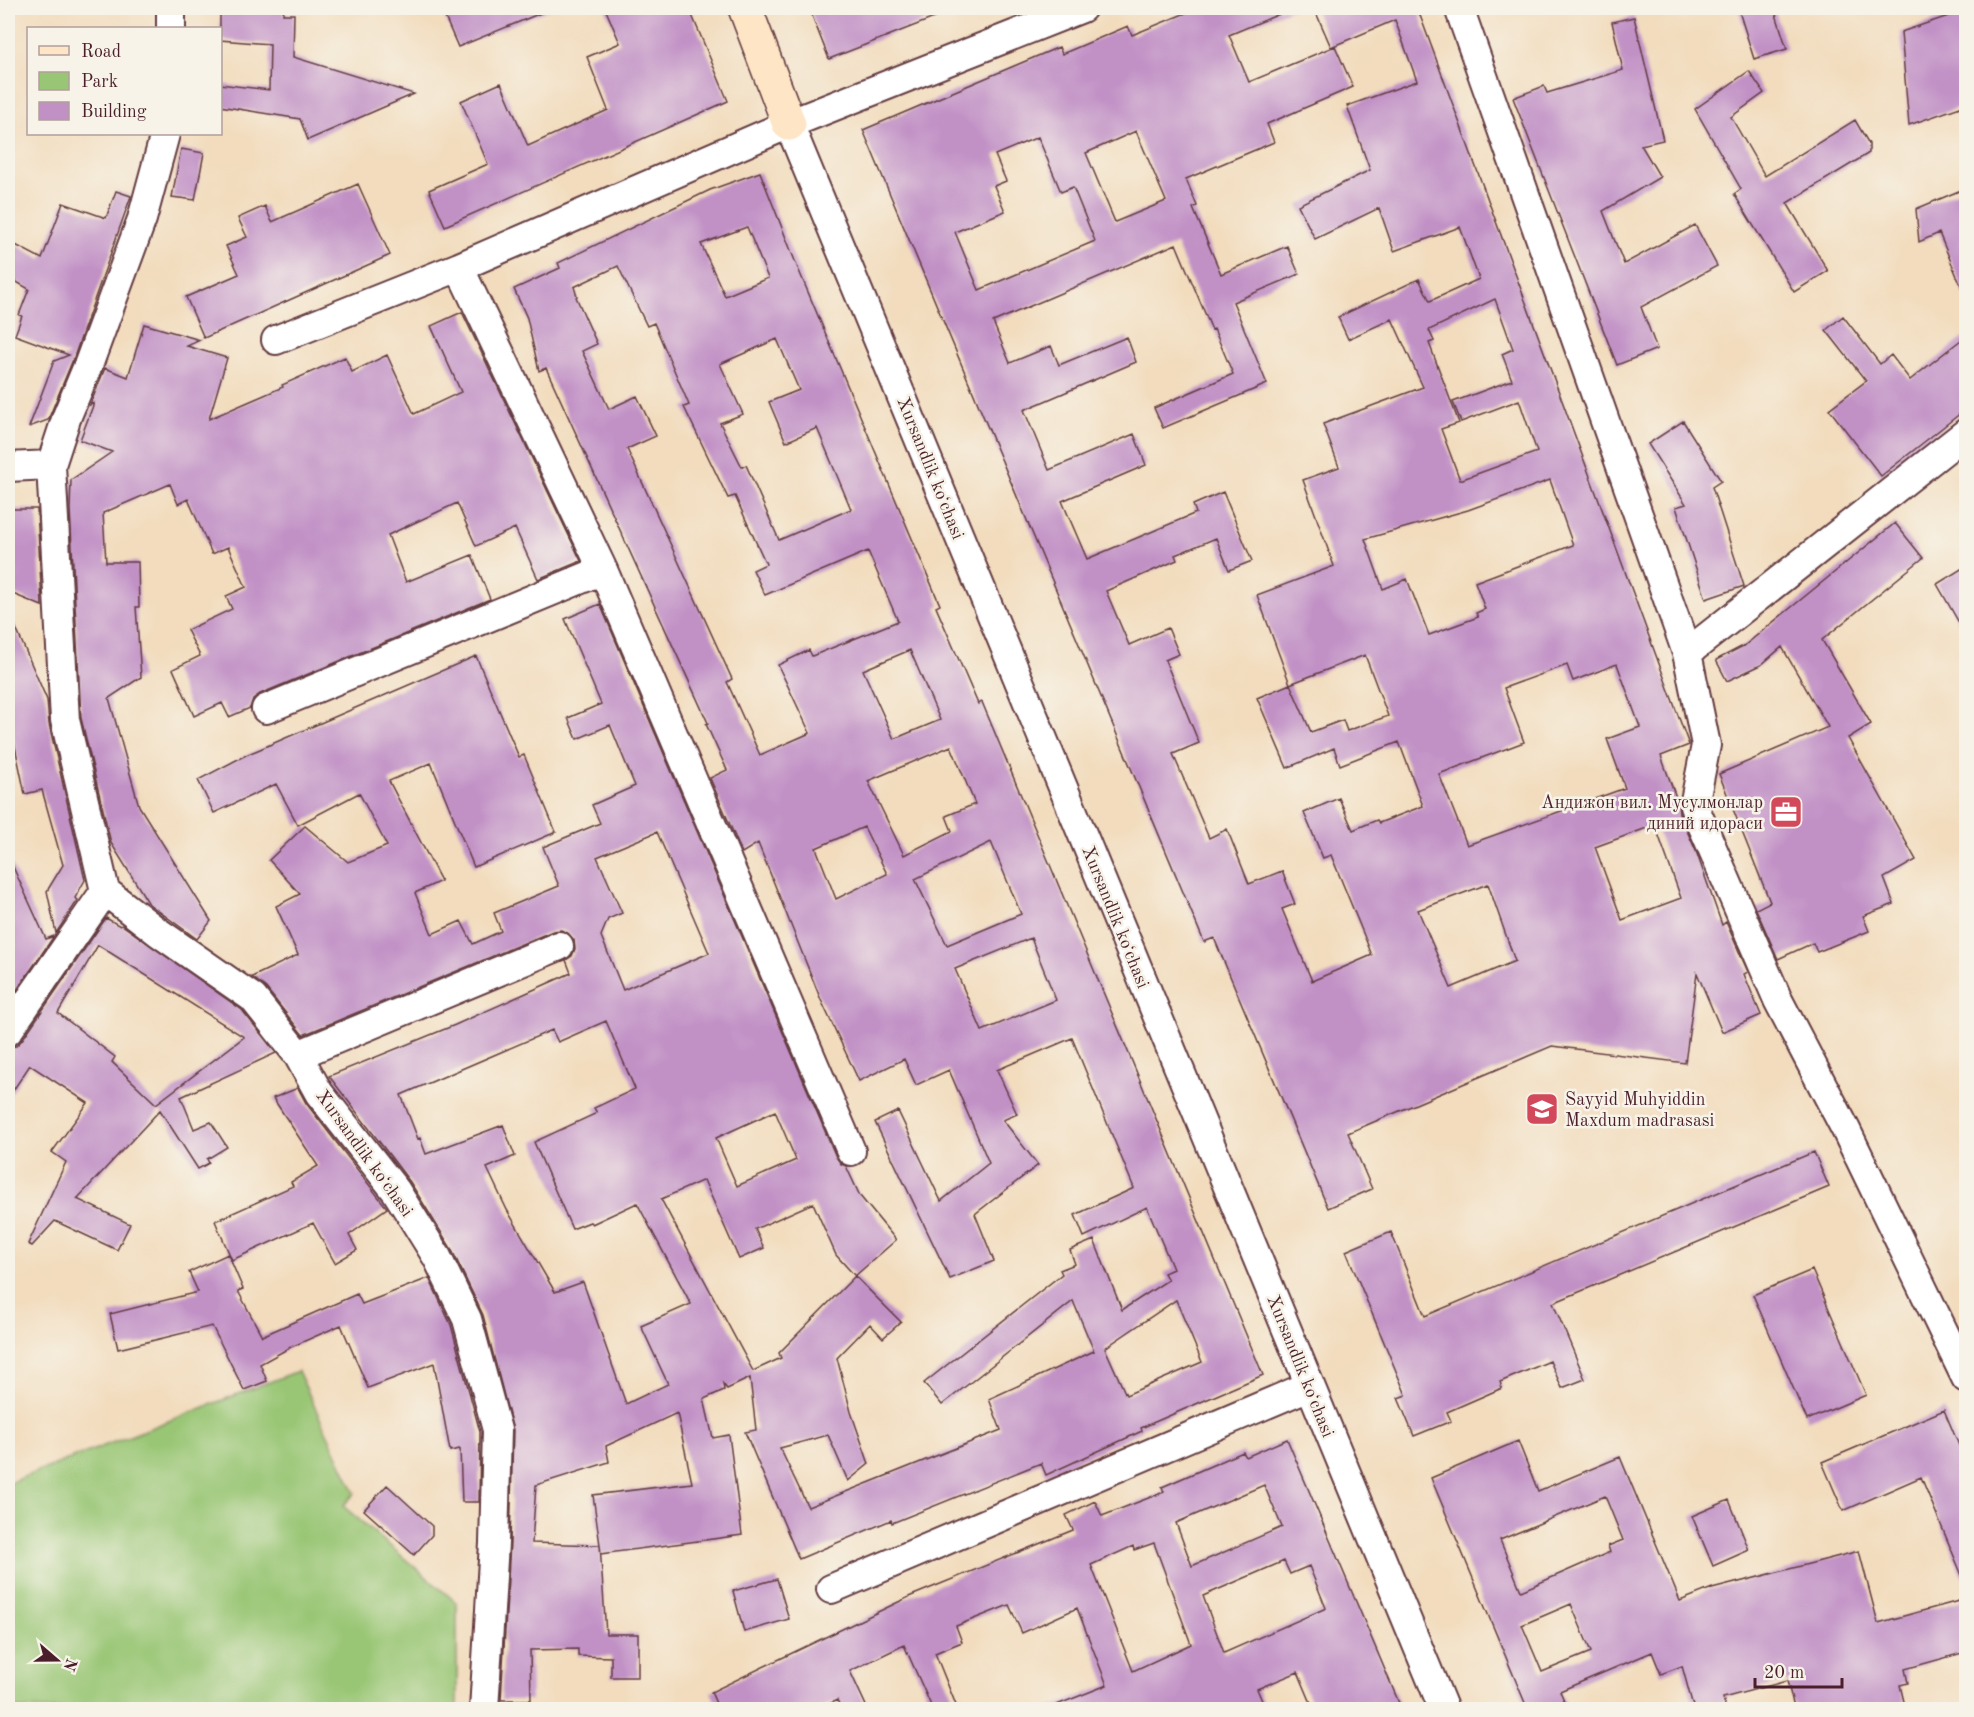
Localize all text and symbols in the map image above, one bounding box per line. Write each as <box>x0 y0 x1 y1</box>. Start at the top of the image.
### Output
legend <box>27 27 222 135</box>
text: Road <box>81 43 121 61</box>
text: Park <box>81 73 118 91</box>
text: Building <box>81 103 147 121</box>
street label: Xursandlik koʻchasi <box>893 395 967 542</box>
place label: Андижон вил. Мусулмонлар диний идораси <box>1541 794 1763 833</box>
office icon: Андижон вил. Мусулмонлар диний идораси <box>1768 794 1804 830</box>
street label: Xursandlik koʻchasi <box>1078 844 1152 991</box>
street label: Xursandlik koʻchasi <box>312 1087 416 1220</box>
school or university icon: Sayyid Muhyiddin Maxdum madrasasi <box>1524 1091 1560 1127</box>
place label: Sayyid Muhyiddin Maxdum madrasasi <box>1565 1091 1715 1130</box>
street label: Xursandlik koʻchasi <box>1263 1293 1337 1440</box>
north arrow <box>27 1630 87 1690</box>
scale bar <box>1755 1651 1842 1689</box>
text: N <box>59 1656 79 1674</box>
text: 20 m <box>1764 1664 1804 1682</box>

